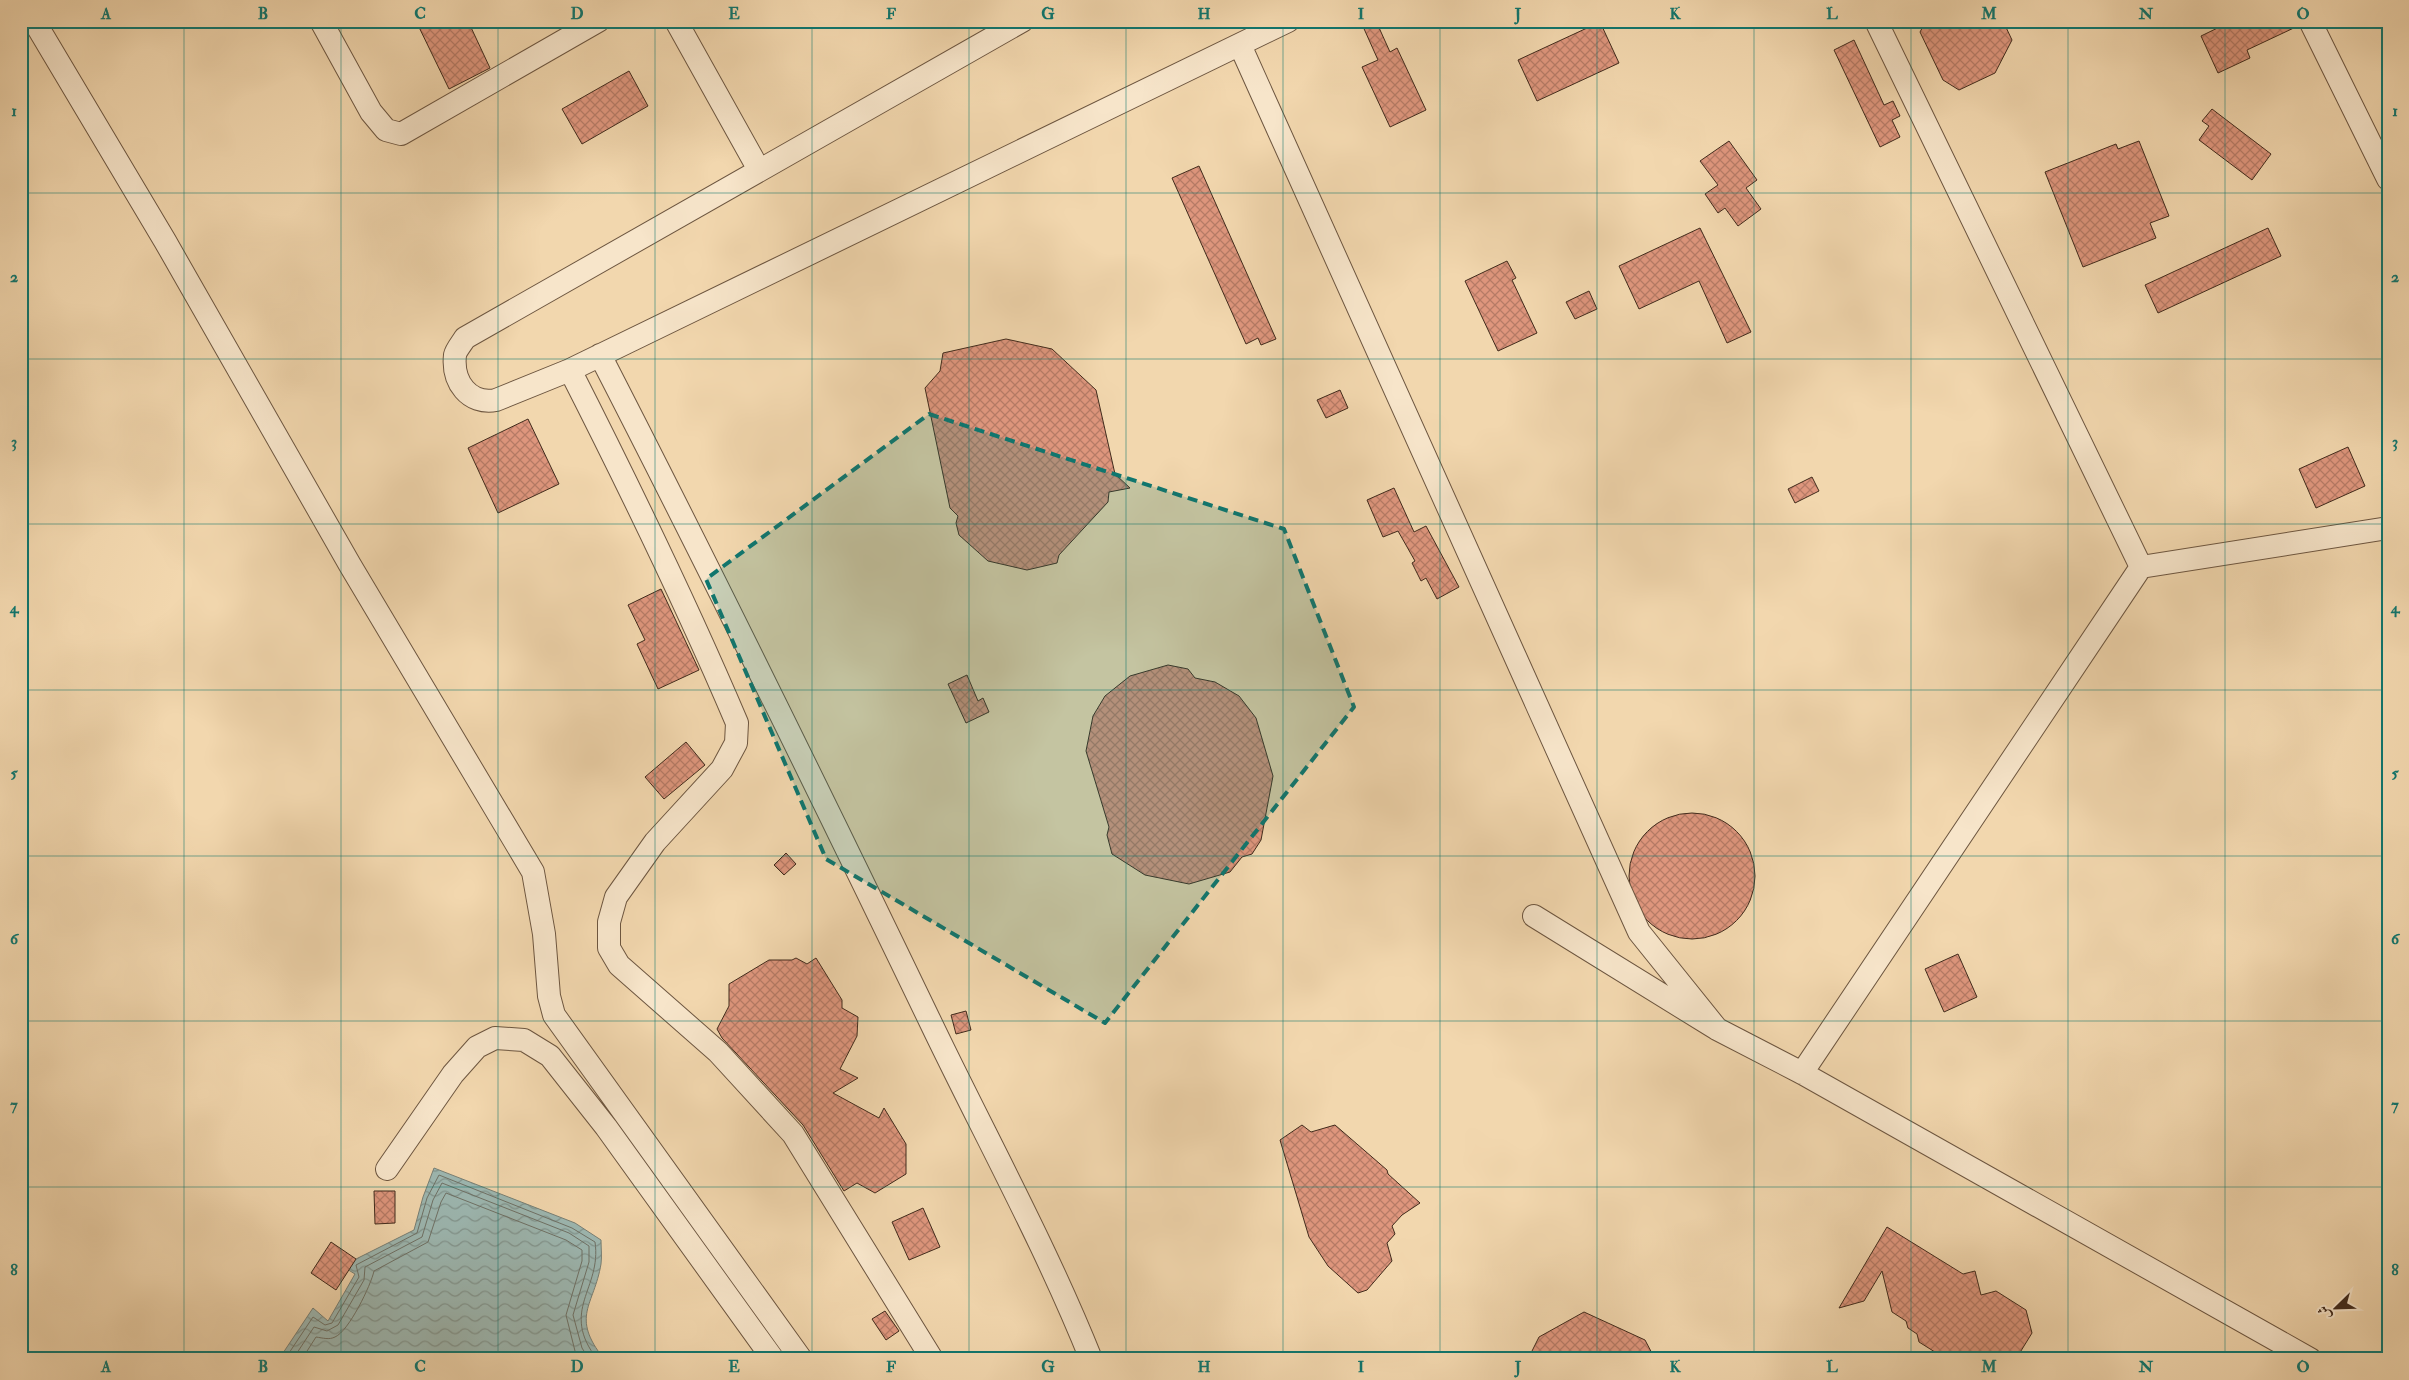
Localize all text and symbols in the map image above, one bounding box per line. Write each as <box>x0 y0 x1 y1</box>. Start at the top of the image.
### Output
text: A <box>100 4 112 24</box>
text: B <box>258 4 268 24</box>
text: C <box>414 4 426 24</box>
text: D <box>570 4 584 24</box>
text: E <box>728 4 740 24</box>
text: F <box>886 4 896 24</box>
text: G <box>1041 4 1055 24</box>
text: H <box>1197 4 1211 24</box>
text: I <box>1358 4 1365 24</box>
text: J <box>1514 4 1522 25</box>
text: K <box>1669 4 1681 24</box>
text: L <box>1826 4 1838 24</box>
text: M <box>1980 4 1997 24</box>
text: N <box>2138 4 2154 24</box>
text: O <box>2296 4 2310 24</box>
text: 1 <box>11 101 17 121</box>
text: 1 <box>2392 101 2398 121</box>
text: 2 <box>10 267 18 287</box>
text: 2 <box>2391 267 2399 287</box>
text: 3 <box>11 432 17 452</box>
text: 3 <box>2392 432 2398 452</box>
text: 4 <box>9 598 20 618</box>
text: 4 <box>2390 598 2401 618</box>
text: 5 <box>10 763 18 783</box>
text: 5 <box>2391 763 2399 783</box>
text: 6 <box>10 929 20 949</box>
text: 6 <box>2391 929 2401 949</box>
text: 7 <box>10 1095 18 1115</box>
text: 7 <box>2391 1095 2399 1115</box>
text: 8 <box>10 1260 18 1280</box>
text: 8 <box>2391 1260 2399 1280</box>
north arrow <box>2312 1282 2362 1332</box>
text: ش <box>2314 1303 2335 1323</box>
text: A <box>100 1357 112 1377</box>
text: B <box>258 1357 268 1377</box>
text: C <box>414 1357 426 1377</box>
text: D <box>570 1357 584 1377</box>
text: E <box>728 1357 740 1377</box>
text: F <box>886 1357 896 1377</box>
text: G <box>1041 1357 1055 1377</box>
text: H <box>1197 1357 1211 1377</box>
text: I <box>1358 1357 1365 1377</box>
text: J <box>1514 1357 1522 1378</box>
text: K <box>1669 1357 1681 1377</box>
text: L <box>1826 1357 1838 1377</box>
text: M <box>1980 1357 1997 1377</box>
text: N <box>2138 1357 2154 1377</box>
text: O <box>2296 1357 2310 1377</box>

